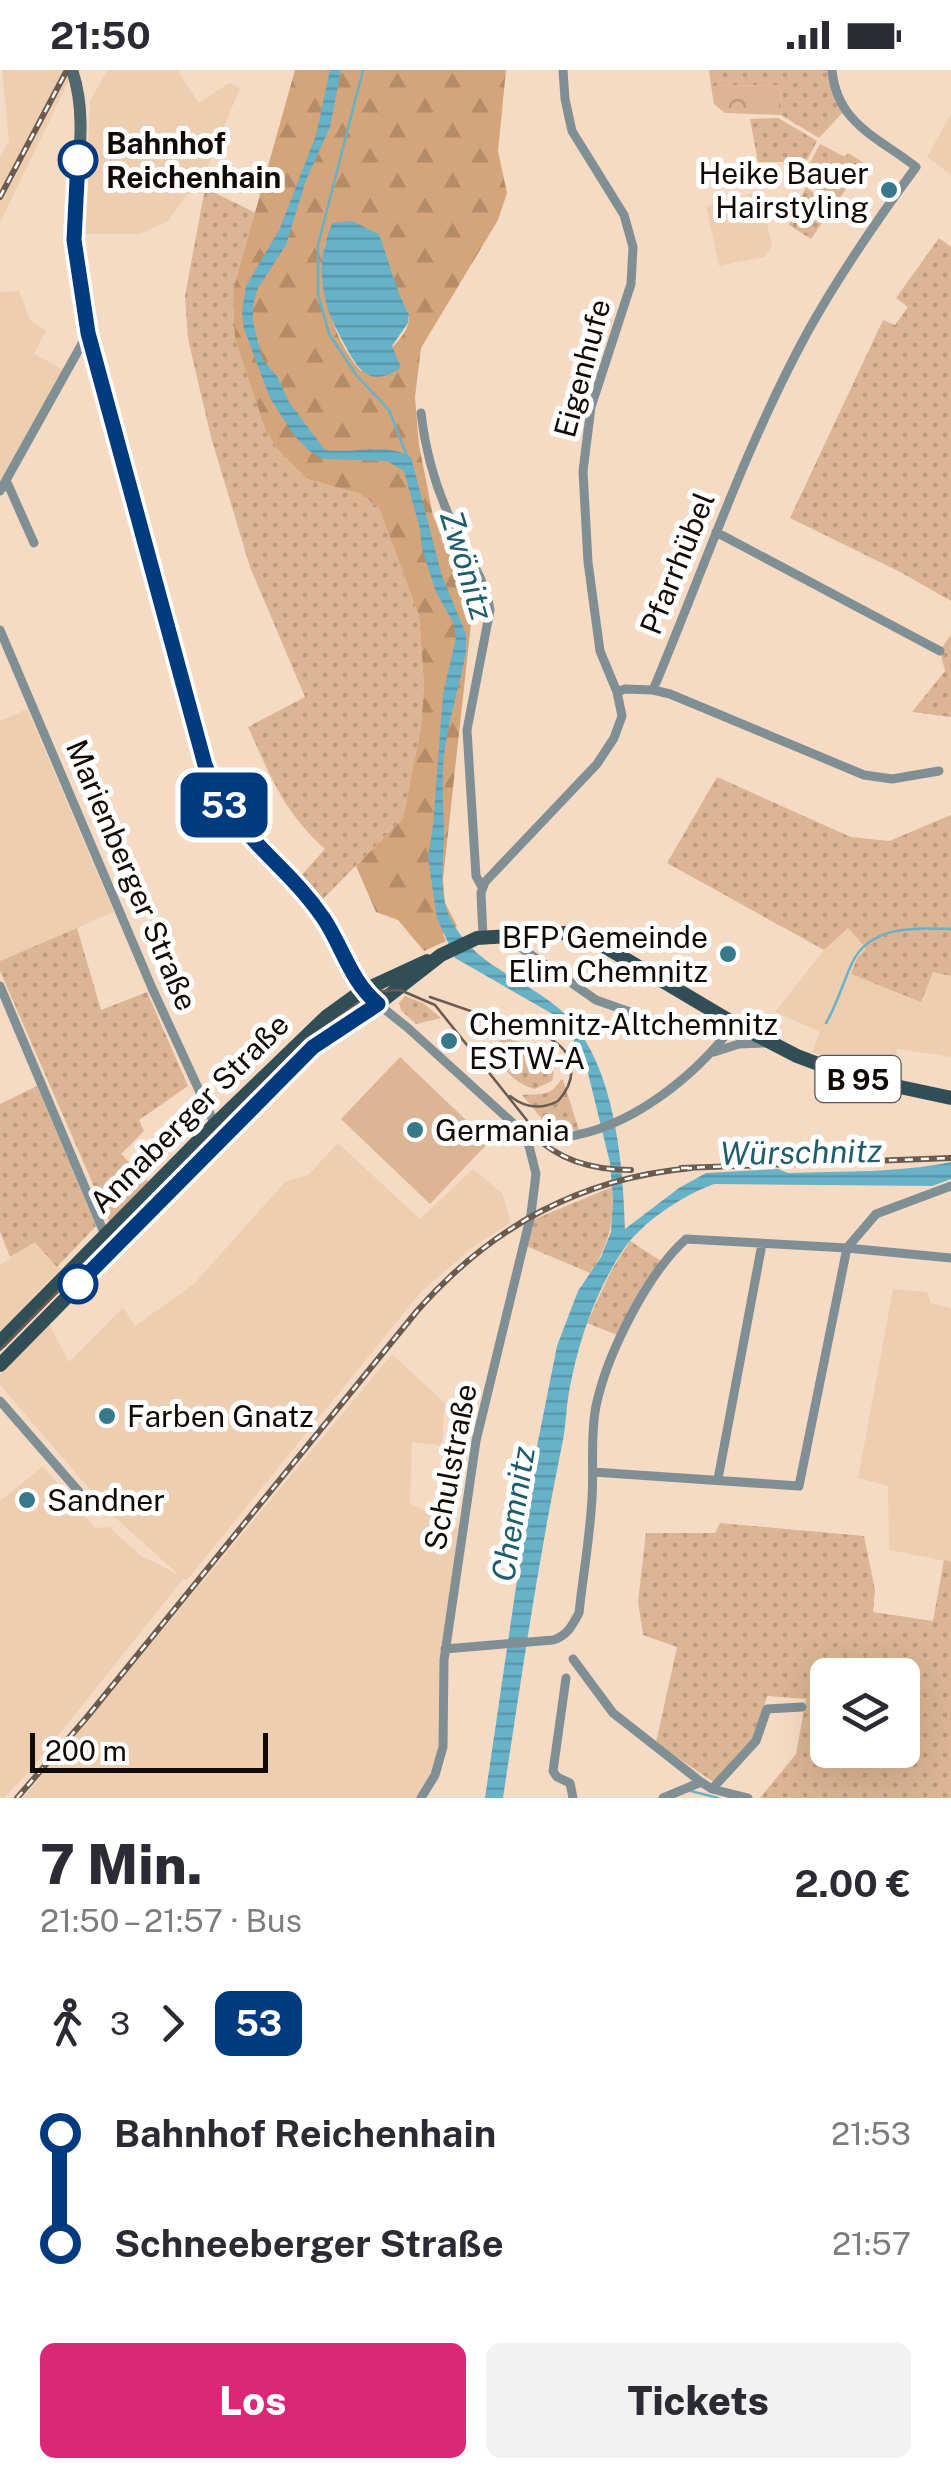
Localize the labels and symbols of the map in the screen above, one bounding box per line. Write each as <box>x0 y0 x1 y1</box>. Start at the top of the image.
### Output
place label: Bahnhof Reichenhain <box>106 125 281 195</box>
marker: Bahnhof Reichenhain <box>59 141 97 179</box>
place label: Heike Bauer Hairstyling <box>699 155 869 225</box>
marker: Heike Bauer Hairstyling <box>878 179 900 201</box>
street label: Eigenhufe <box>546 295 618 441</box>
street label: Pfarrhübel <box>632 487 722 639</box>
water label: Zwönitz <box>433 506 501 624</box>
street label: Marienberger Straße <box>59 734 205 1016</box>
line badge: 53 <box>179 772 269 838</box>
place label: BFP Gemeinde Elim Chemnitz <box>502 919 708 989</box>
marker: BFP Gemeinde Elim Chemnitz <box>717 943 739 965</box>
street label: Annaberger Straße <box>82 1006 296 1220</box>
place label: Chemnitz-Altchemnitz ESTW-A <box>469 1006 778 1076</box>
marker: Chemnitz-Altchemnitz ESTW-A <box>438 1030 460 1052</box>
road number: B 95 <box>816 1056 900 1102</box>
place label: Germania <box>435 1112 570 1148</box>
marker: Germania <box>404 1119 426 1141</box>
water label: Würschnitz <box>720 1132 882 1172</box>
unlabelled marker <box>59 1265 97 1303</box>
street label: Schulstraße <box>416 1381 484 1553</box>
place label: Farben Gnatz <box>127 1398 314 1434</box>
marker: Farben Gnatz <box>96 1405 118 1427</box>
water label: Chemnitz <box>484 1444 542 1584</box>
place label: Sandner <box>47 1482 165 1518</box>
marker: Sandner <box>16 1489 38 1511</box>
scale bar <box>30 1728 268 1772</box>

